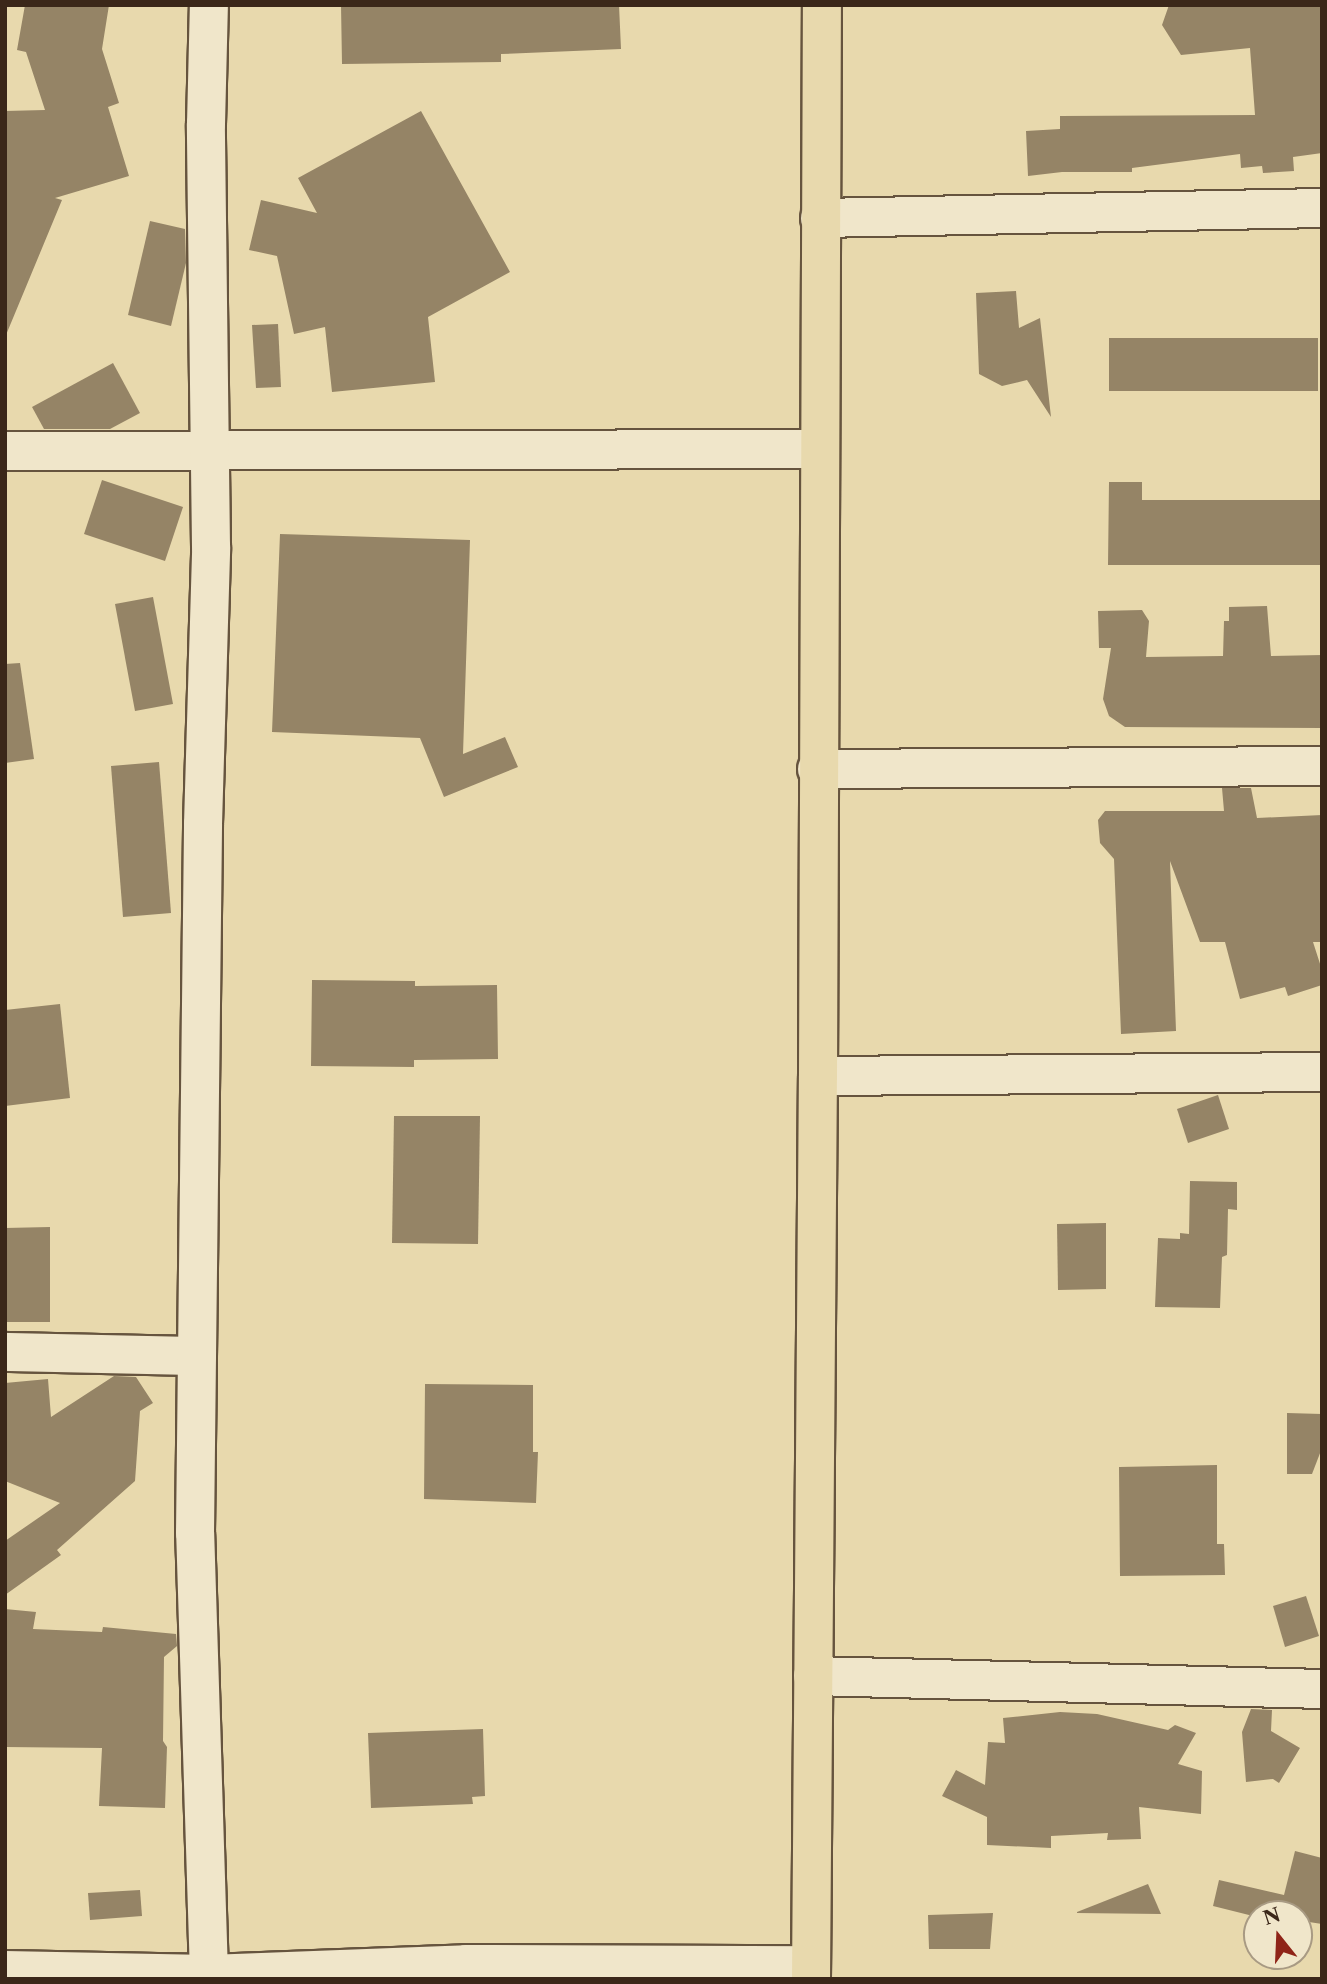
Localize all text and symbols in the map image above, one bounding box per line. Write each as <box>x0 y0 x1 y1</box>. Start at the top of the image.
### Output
north arrow <box>1243 1900 1313 1970</box>
text: N <box>1261 1903 1283 1930</box>

